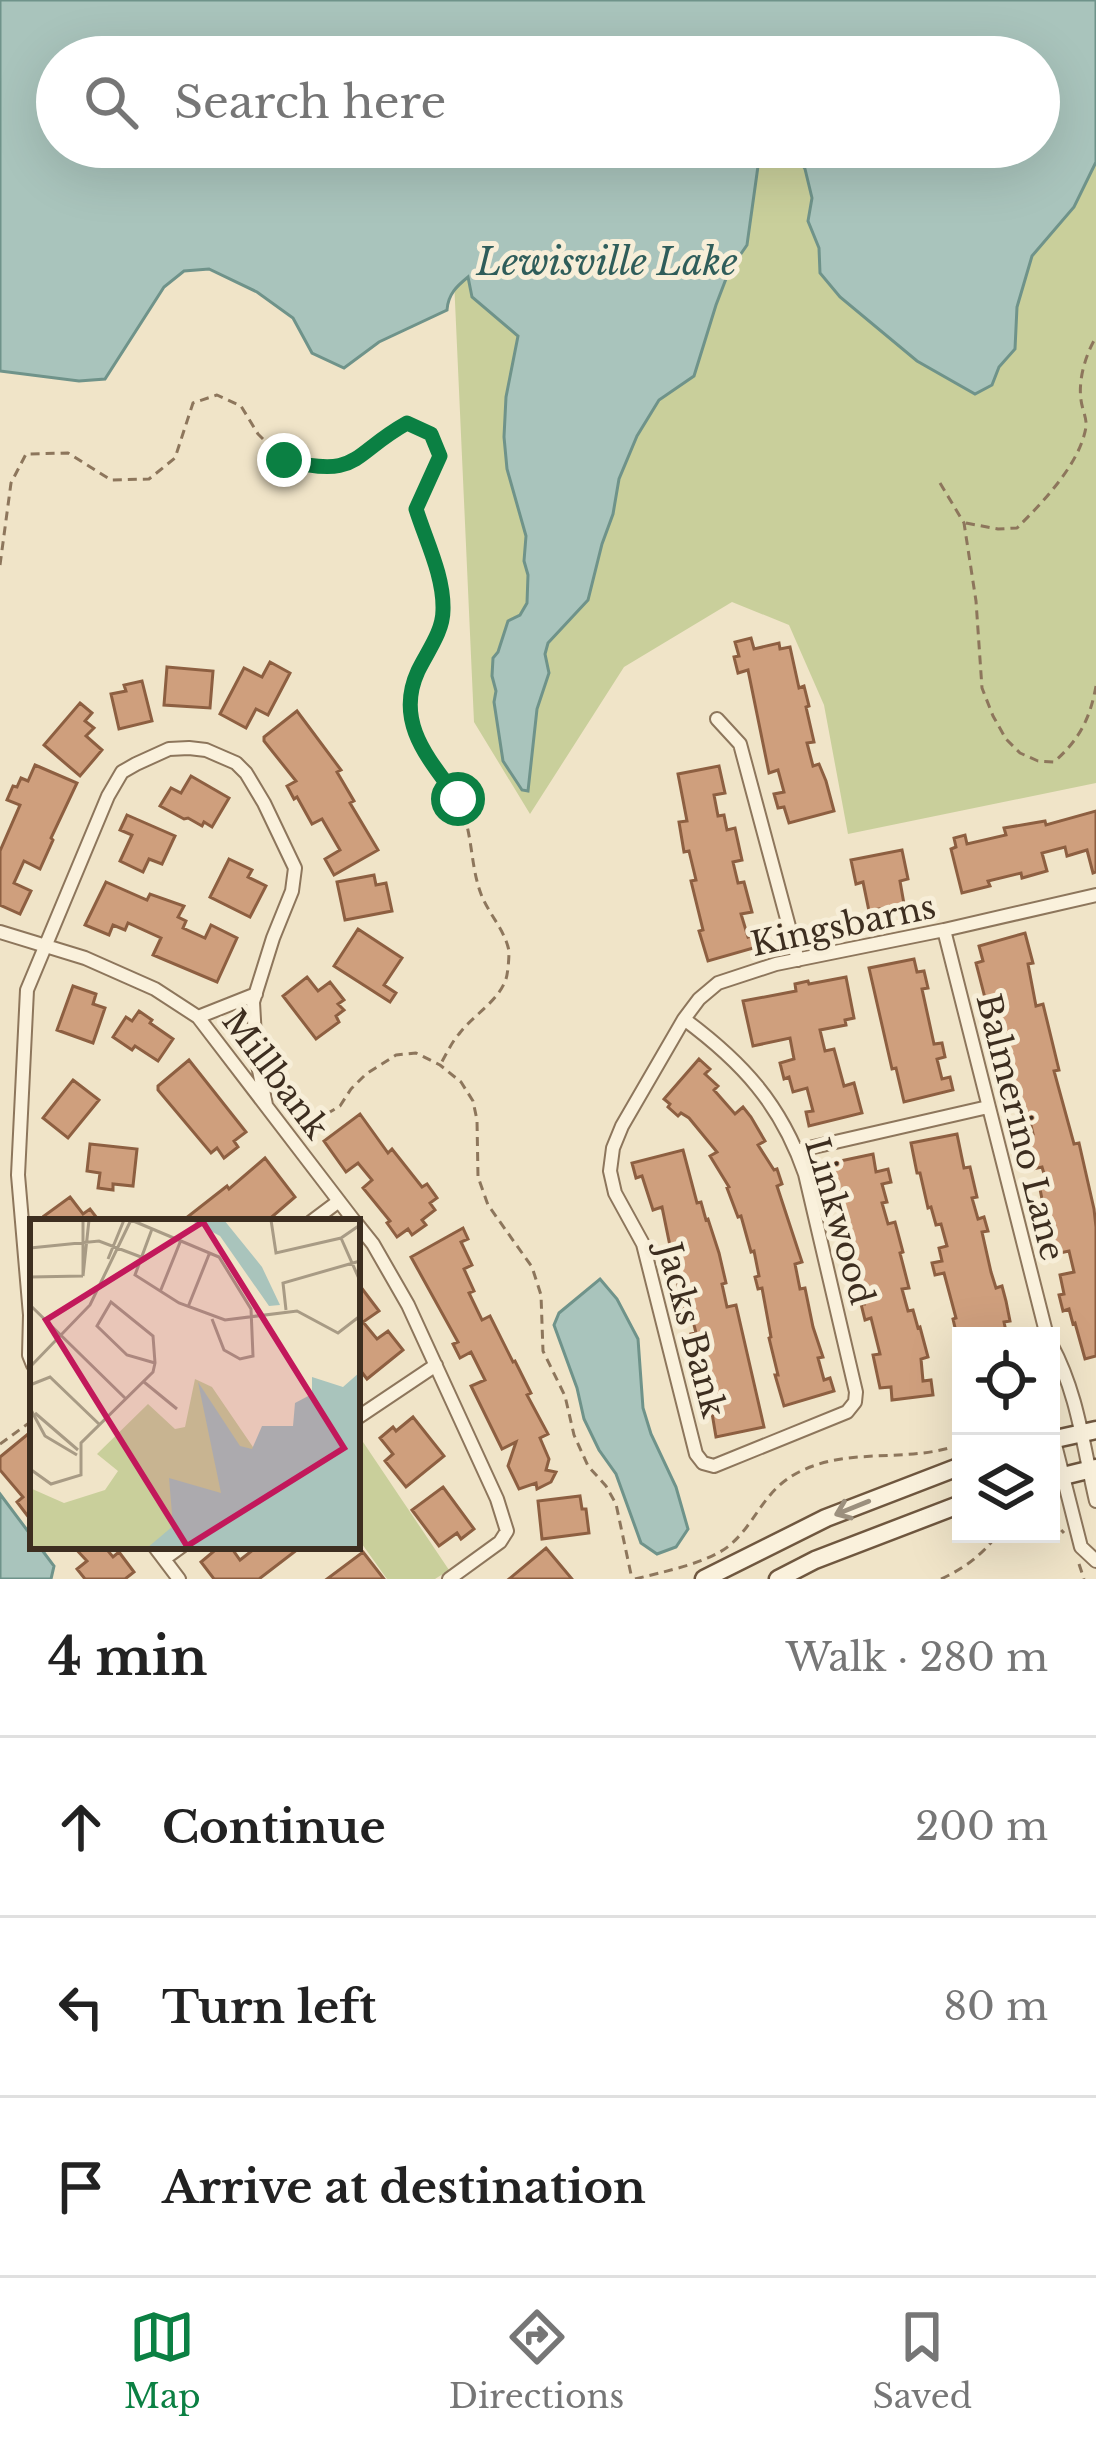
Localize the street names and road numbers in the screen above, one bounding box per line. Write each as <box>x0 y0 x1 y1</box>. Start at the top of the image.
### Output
street label: Kingsbarns <box>747 886 939 965</box>
street label: Balmerino Lane <box>968 990 1073 1265</box>
street label: Millbank <box>214 1001 338 1148</box>
street label: Linkwood <box>796 1133 883 1309</box>
street label: Jacks Bank <box>647 1234 735 1423</box>

